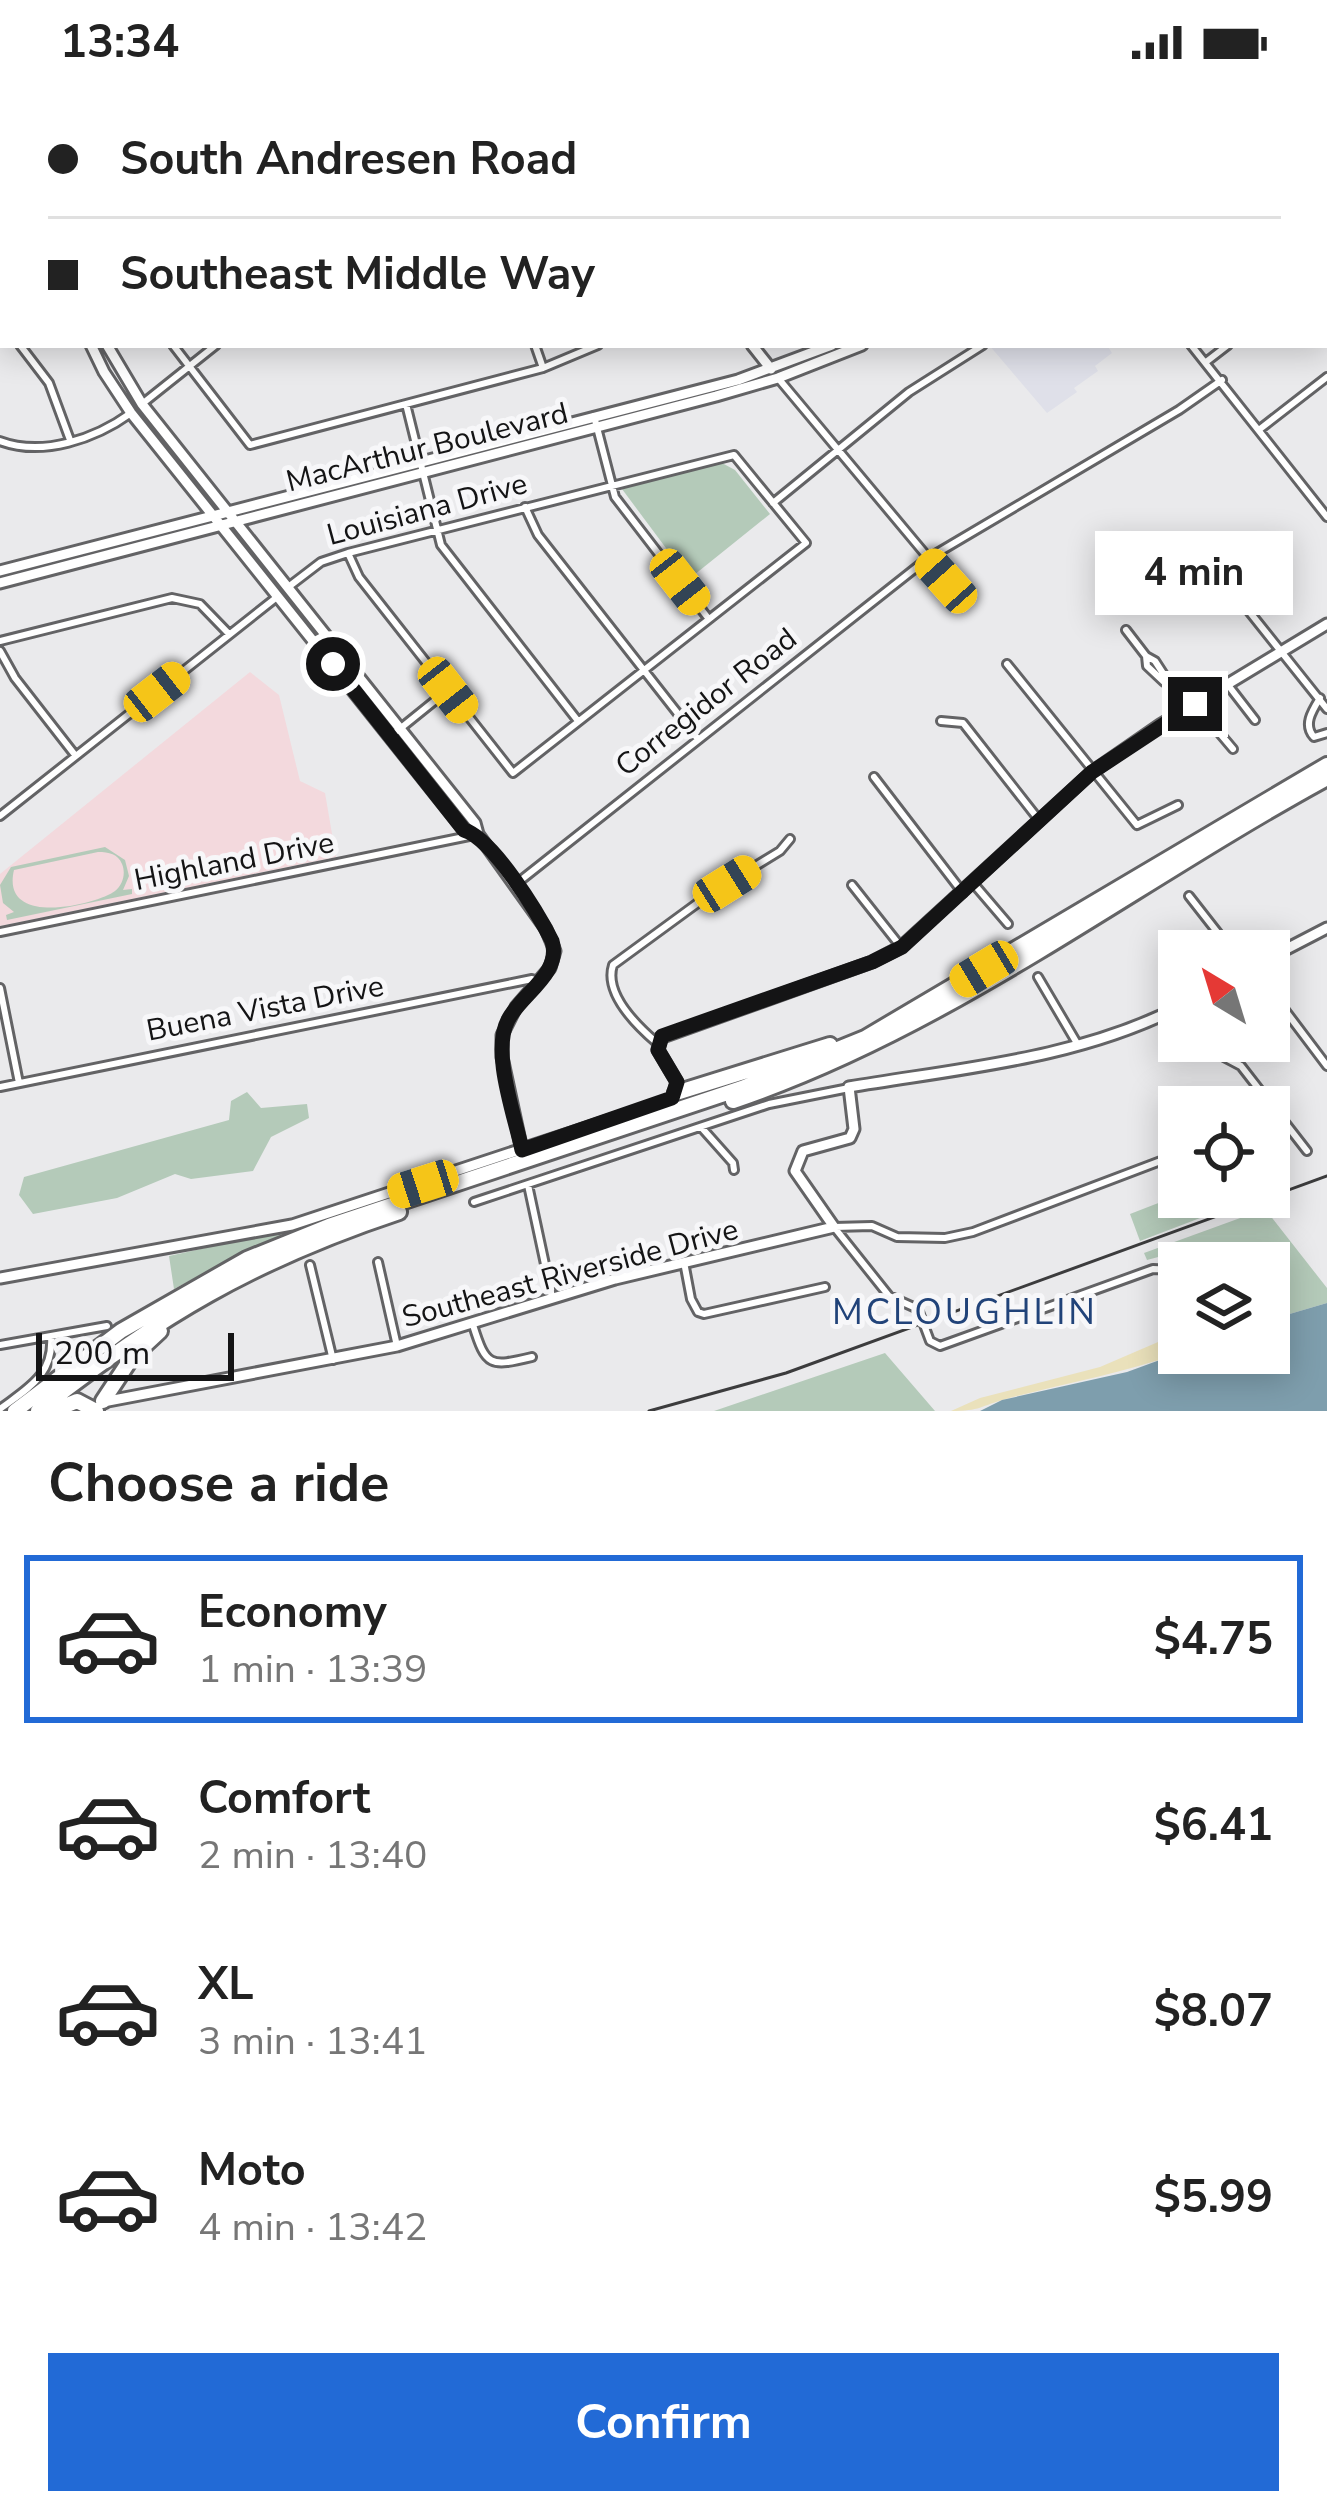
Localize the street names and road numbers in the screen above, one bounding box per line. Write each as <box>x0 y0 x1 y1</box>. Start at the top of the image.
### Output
street label: MacArthur Boulevard <box>282 393 572 502</box>
street label: Louisiana Drive <box>322 463 532 556</box>
street label: Corregidor Road <box>607 619 806 786</box>
street label: Highland Drive <box>131 822 337 901</box>
street label: Buena Vista Drive <box>143 965 387 1052</box>
street label: Southeast Riverside Drive <box>398 1209 743 1338</box>

